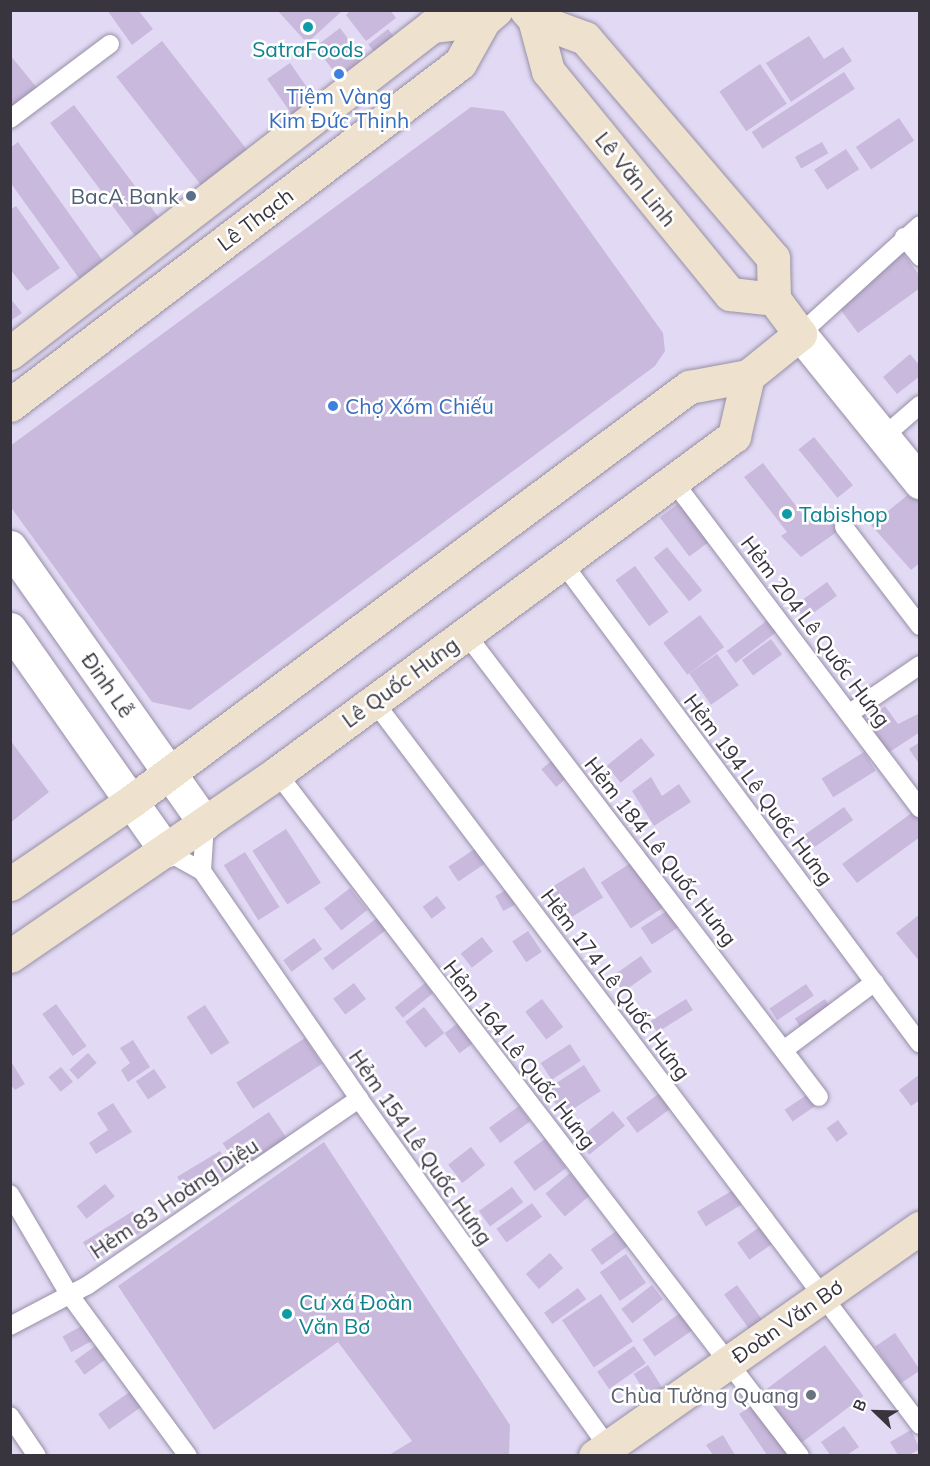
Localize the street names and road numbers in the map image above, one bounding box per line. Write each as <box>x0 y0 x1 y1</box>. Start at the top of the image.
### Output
street label: Lê Văn Linh <box>590 127 682 231</box>
street label: Lê Thạch <box>212 182 298 256</box>
street label: Hẻm 204 Lê Quốc Hưng <box>736 531 896 731</box>
street label: Lê Quốc Hưng <box>337 631 463 733</box>
street label: Ðinh Lễ <box>77 648 139 722</box>
street label: Hẻm 194 Lê Quốc Hưng <box>679 689 839 889</box>
street label: Hẻm 184 Lê Quốc Hưng <box>580 752 742 950</box>
street label: Hẻm 174 Lê Quốc Hưng <box>536 884 696 1084</box>
street label: Hẻm 164 Lê Quốc Hưng <box>439 955 601 1153</box>
street label: Hẻm 154 Lê Quốc Hưng <box>344 1045 498 1249</box>
street label: Hẻm 83 Hoàng Diệu <box>85 1132 263 1264</box>
street label: Đoàn Văn Bơ <box>727 1274 847 1368</box>

